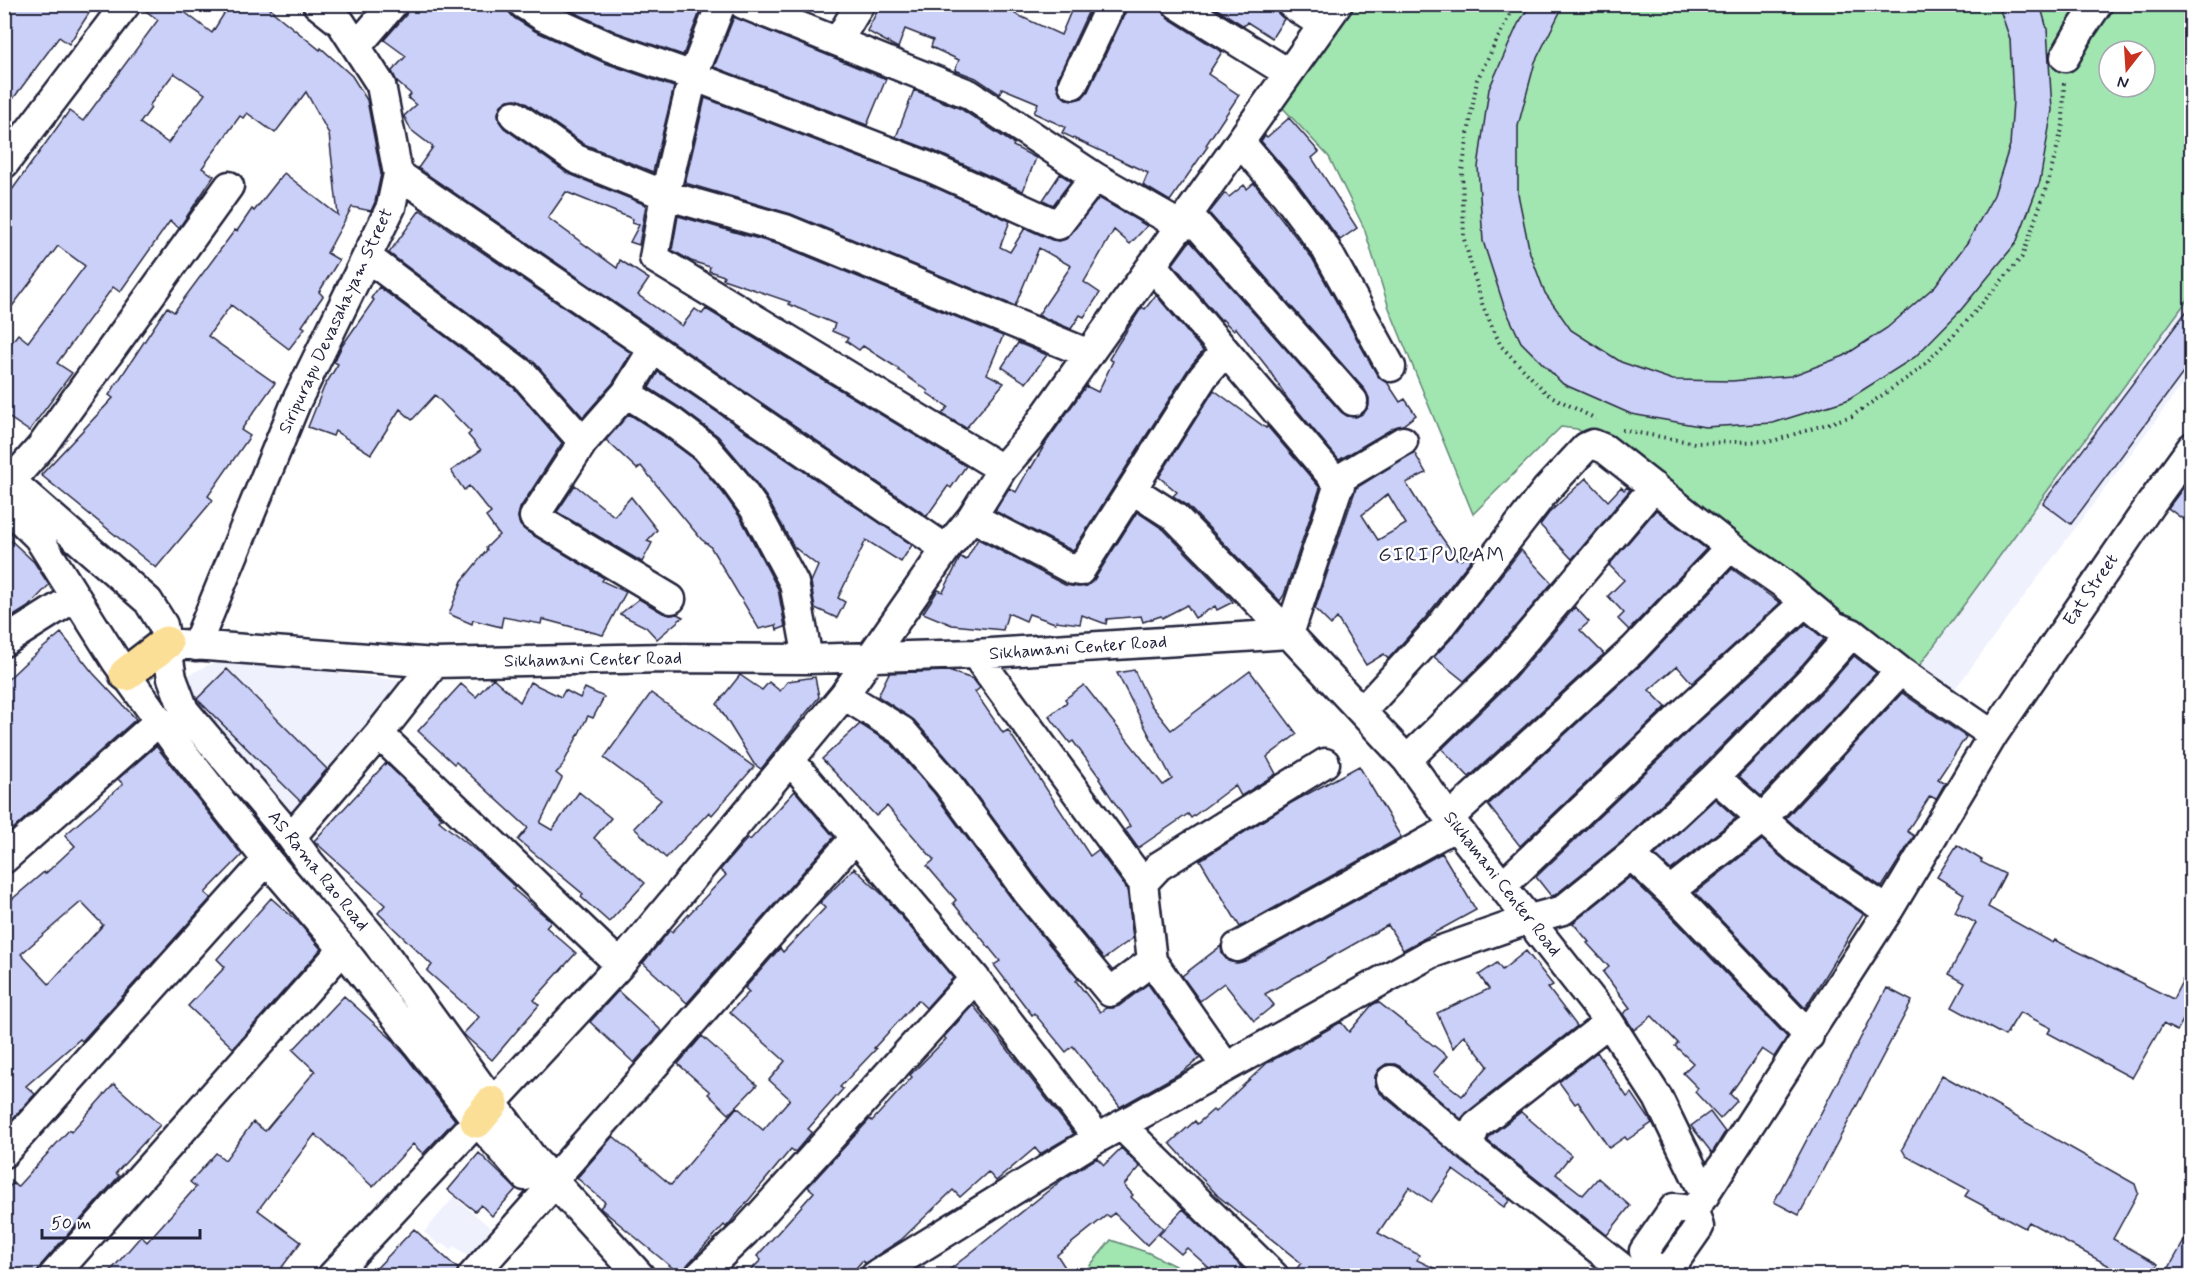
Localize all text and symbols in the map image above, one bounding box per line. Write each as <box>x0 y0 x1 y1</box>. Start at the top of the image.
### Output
north arrow <box>2097 39 2157 99</box>
text: N <box>2115 70 2131 94</box>
street label: Siripurapu Devasahayam Street <box>273 204 399 438</box>
district label: GIRIPURAM <box>1378 542 1506 569</box>
street label: Eat Street <box>2058 549 2124 631</box>
street label: Sikhamani Center Road <box>988 630 1168 666</box>
street label: Sikhamani Center Road <box>504 646 682 674</box>
street label: AS Rama Rao Road <box>262 806 374 936</box>
street label: Sikhamani Center Road <box>1438 806 1566 962</box>
scale bar <box>42 1202 200 1240</box>
text: 50 m <box>51 1212 91 1236</box>

